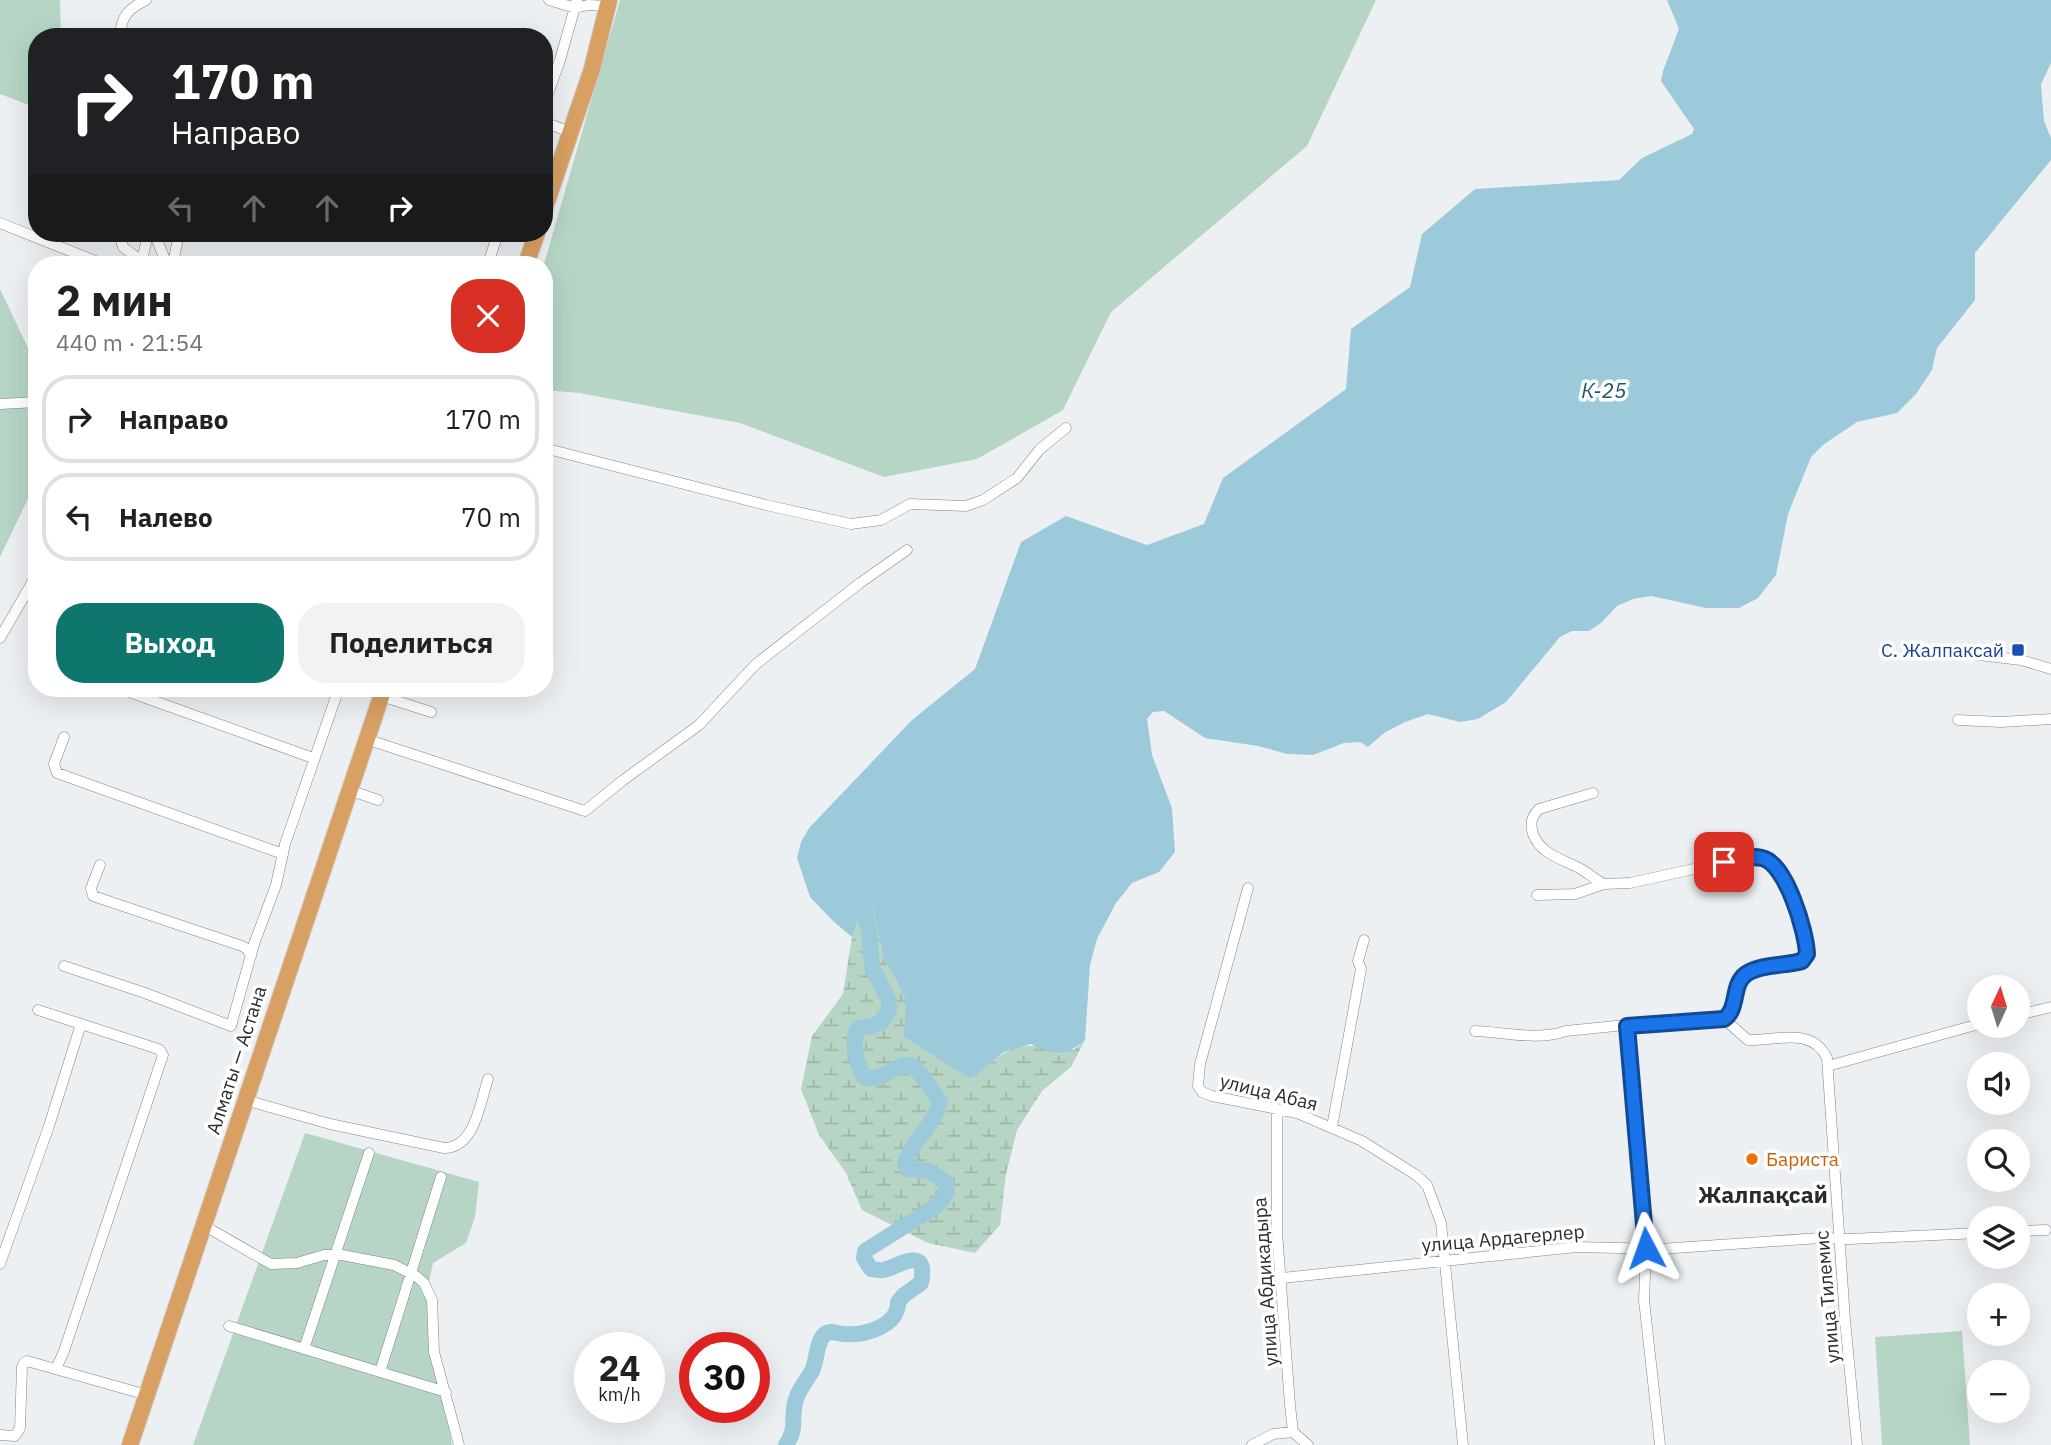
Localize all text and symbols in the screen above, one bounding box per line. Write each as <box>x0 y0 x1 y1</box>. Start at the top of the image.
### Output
text: 170 m <box>171 49 315 112</box>
icon: right <box>56 56 147 147</box>
text: Направо <box>171 111 300 153</box>
icon: left <box>162 189 200 227</box>
icon: ahead <box>235 189 273 227</box>
icon: ahead <box>308 189 346 227</box>
icon: right <box>381 189 419 227</box>
text: 2 мин <box>56 273 173 328</box>
button: close <box>451 279 525 353</box>
text: 440 m · 21:54 <box>56 327 203 357</box>
water label: К-25 <box>1581 376 1627 404</box>
icon: right <box>60 400 98 438</box>
text: Направо <box>119 402 228 436</box>
text: 170 m <box>445 402 521 436</box>
icon: left <box>60 498 98 536</box>
text: Налево <box>119 500 213 534</box>
text: 70 m <box>461 500 521 534</box>
button: Выход <box>56 603 284 683</box>
button: Поделиться <box>298 603 525 683</box>
place label: С. Жалпаксай <box>1881 638 2004 662</box>
marker: С. Жалпаксай <box>2010 642 2026 658</box>
pin <box>1694 832 1754 892</box>
icon: arrive <box>1705 843 1743 881</box>
north arrow <box>1967 975 2030 1038</box>
map controls <box>1967 975 2030 1423</box>
street label: Алматы — Астана <box>201 983 271 1137</box>
button: sound <box>1967 1052 2030 1115</box>
street label: улица Абая <box>1217 1068 1321 1116</box>
button: search <box>1967 1129 2030 1192</box>
place label: Бариста <box>1766 1147 1839 1171</box>
marker: Бариста <box>1744 1151 1760 1167</box>
district label: Жалпақсай <box>1698 1179 1828 1209</box>
street label: улица Абдикадыра <box>1247 1197 1283 1367</box>
button: layers <box>1967 1206 2030 1269</box>
position arrow <box>1609 1211 1683 1285</box>
street label: улица Ардагерлер <box>1421 1219 1585 1257</box>
street label: улица Тилемис <box>1809 1229 1845 1365</box>
button: + <box>1967 1283 2030 1346</box>
speed limit sign: 30 <box>679 1332 770 1423</box>
text: 24 <box>598 1345 641 1391</box>
button: − <box>1967 1360 2030 1423</box>
text: km/h <box>598 1383 641 1406</box>

